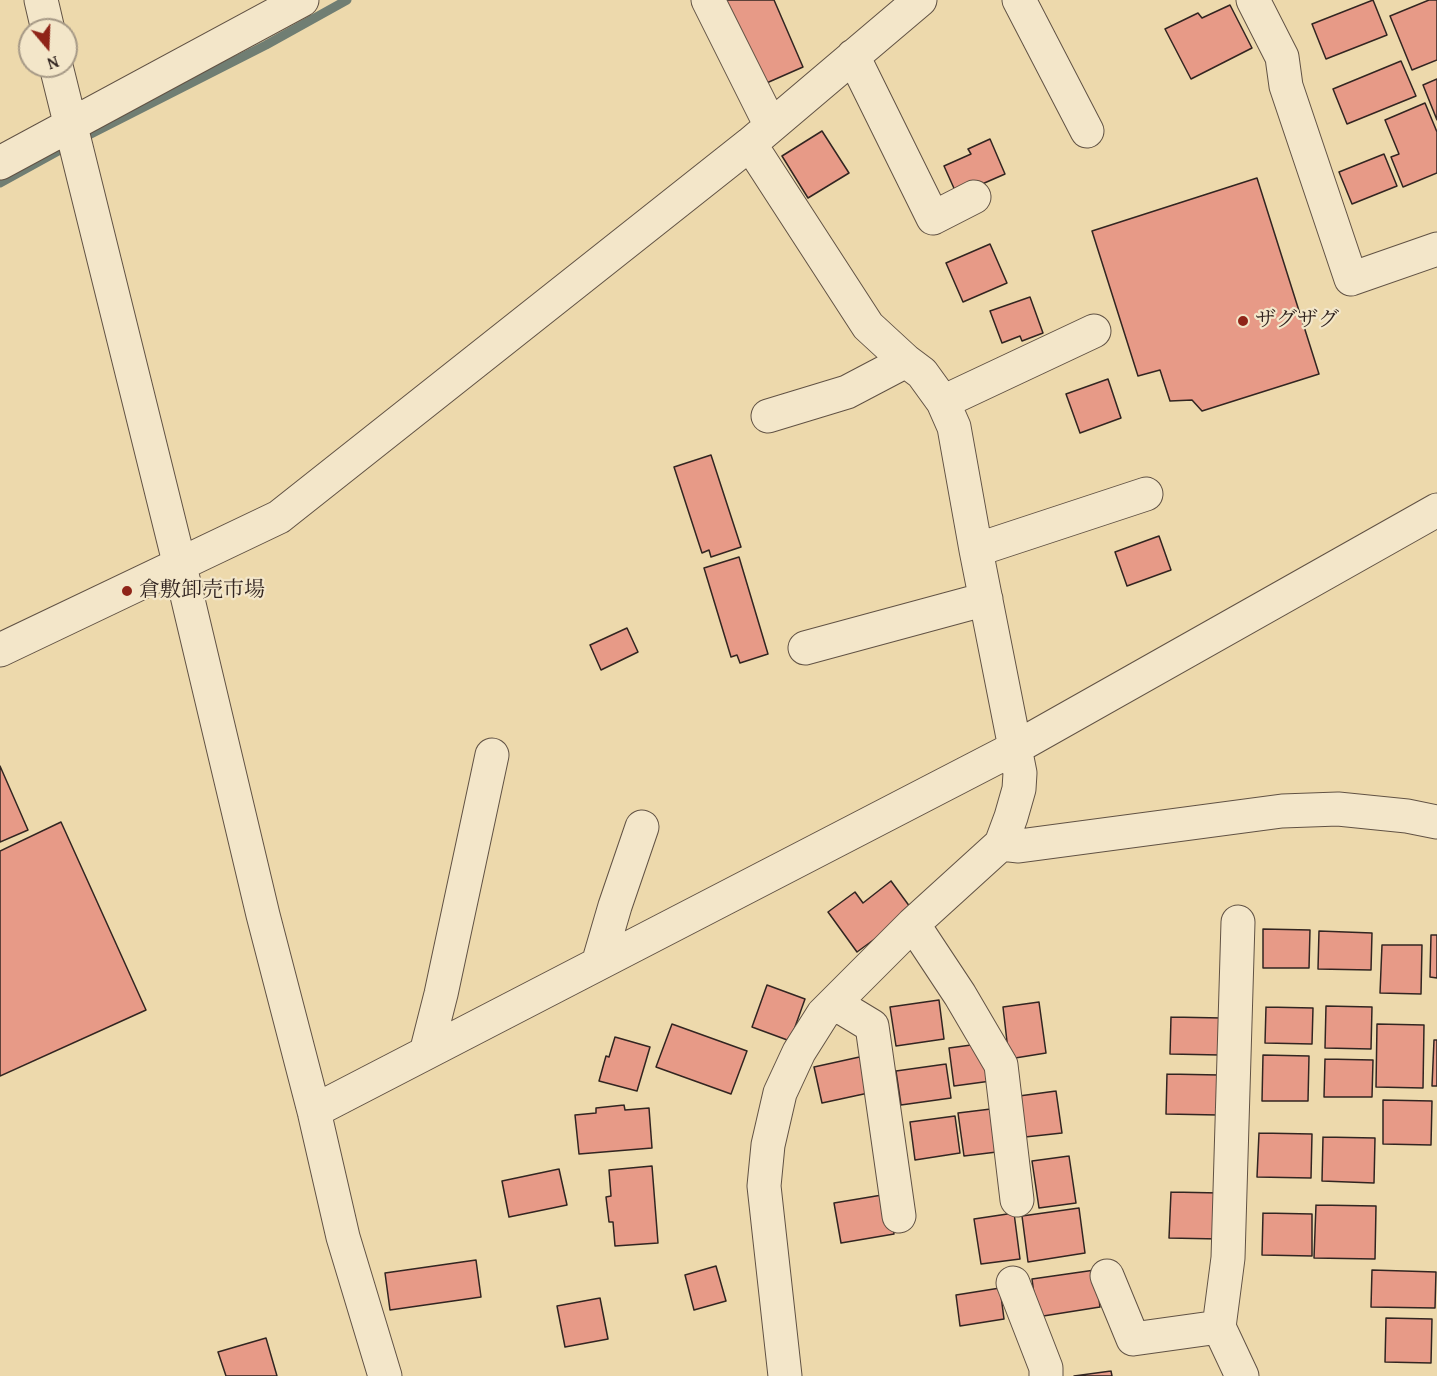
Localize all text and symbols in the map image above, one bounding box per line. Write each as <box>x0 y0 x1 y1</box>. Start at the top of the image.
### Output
north arrow <box>18 18 78 78</box>
text: N <box>44 50 62 76</box>
place label: ザグザグ <box>1255 308 1339 334</box>
marker: ザグザグ <box>1236 314 1250 328</box>
place label: 倉敷卸売市場 <box>139 578 265 604</box>
marker: 倉敷卸売市場 <box>120 584 134 598</box>

